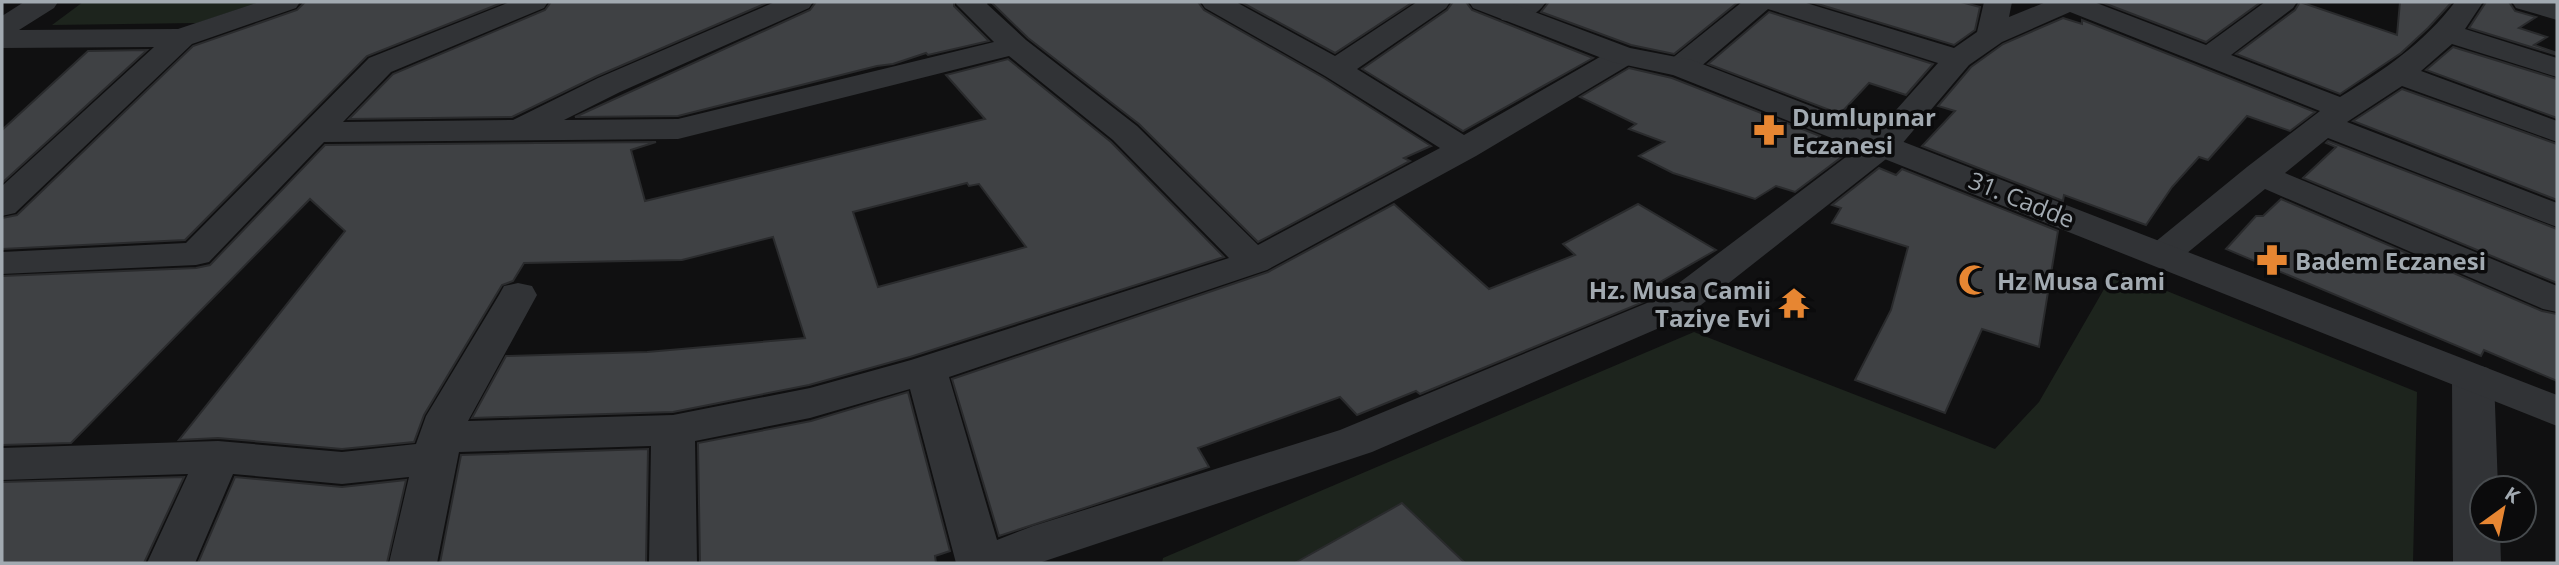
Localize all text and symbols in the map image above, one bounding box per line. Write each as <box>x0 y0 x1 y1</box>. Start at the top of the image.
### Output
place label: Dumlupınar Eczanesi <box>1792 100 1936 161</box>
pharmacy icon: Dumlupınar Eczanesi <box>1752 113 1786 147</box>
street label: 31. Cadde <box>1964 163 2080 235</box>
pharmacy icon: Badem Eczanesi <box>2255 243 2289 277</box>
place label: Badem Eczanesi <box>2295 244 2486 277</box>
mosque icon: Hz Musa Cami <box>1957 263 1991 297</box>
place label: Hz Musa Cami <box>1997 264 2165 297</box>
place label: Hz. Musa Camii Taziye Evi <box>1589 273 1771 334</box>
temple icon: Hz. Musa Camii Taziye Evi <box>1777 286 1811 320</box>
north arrow <box>2468 474 2538 544</box>
text: K <box>2500 480 2525 509</box>

